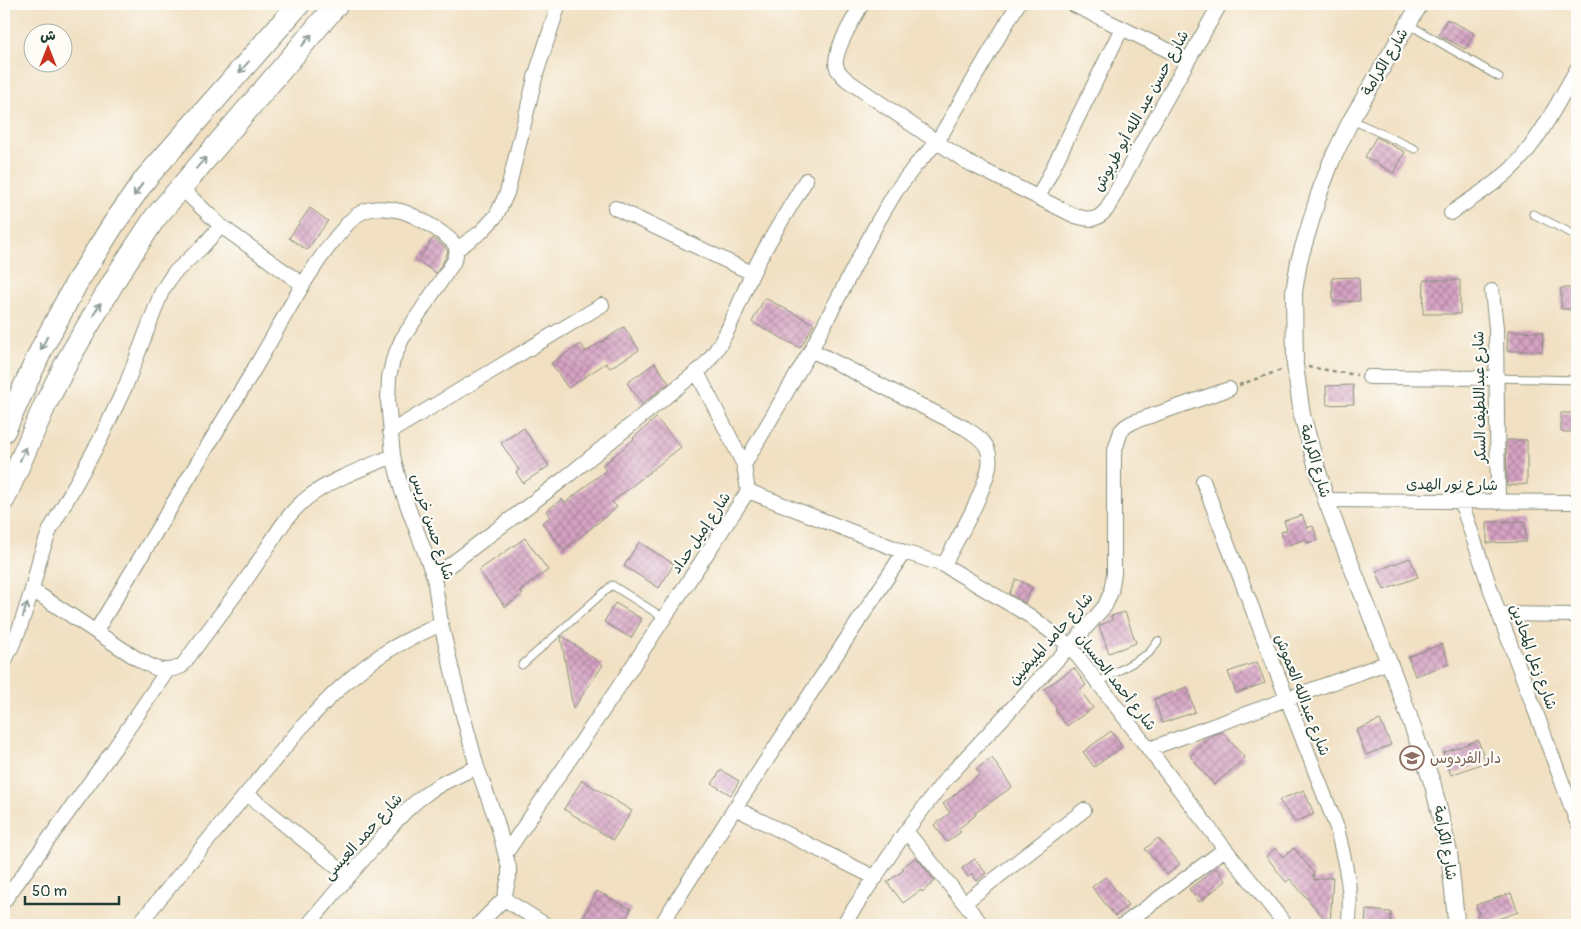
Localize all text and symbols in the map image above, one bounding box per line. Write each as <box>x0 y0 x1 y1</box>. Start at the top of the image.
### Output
north arrow <box>22 22 72 72</box>
street label: شارع الكرامة <box>1357 25 1413 99</box>
text: ش <box>40 27 56 44</box>
street label: شارع حسن عبد الله أبو طربوش <box>1089 27 1193 195</box>
one-way arrow <box>301 34 312 47</box>
one-way arrow <box>238 60 250 73</box>
one-way arrow <box>195 157 206 170</box>
one-way arrow <box>133 183 143 197</box>
one-way arrow <box>92 303 102 317</box>
street label: شارع عبداللطيف السكر <box>1469 331 1491 465</box>
one-way arrow <box>39 336 49 351</box>
street label: شارع الكرامة <box>1295 422 1335 500</box>
one-way arrow <box>19 447 29 462</box>
street label: شارع حسن خريس <box>406 471 458 583</box>
street label: شارع نور الهدى <box>1406 475 1498 495</box>
street label: شارع إميل حداد <box>667 489 735 577</box>
street label: شارع حامد المبيضين <box>1005 589 1097 689</box>
street label: شارع زعل المحادين <box>1505 602 1561 712</box>
one-way arrow <box>21 603 31 619</box>
street label: شارع أحمد الحسبان <box>1072 629 1160 735</box>
street label: شارع عبدالله العموش <box>1270 631 1334 759</box>
school or university icon: دار الفردوس <box>1399 745 1425 771</box>
place label: دار الفردوس <box>1430 749 1501 768</box>
street label: شارع حمد العيسى <box>319 790 407 884</box>
street label: شارع الكرامة <box>1429 804 1461 882</box>
scale bar <box>25 874 119 906</box>
text: 50 m <box>32 882 67 901</box>

